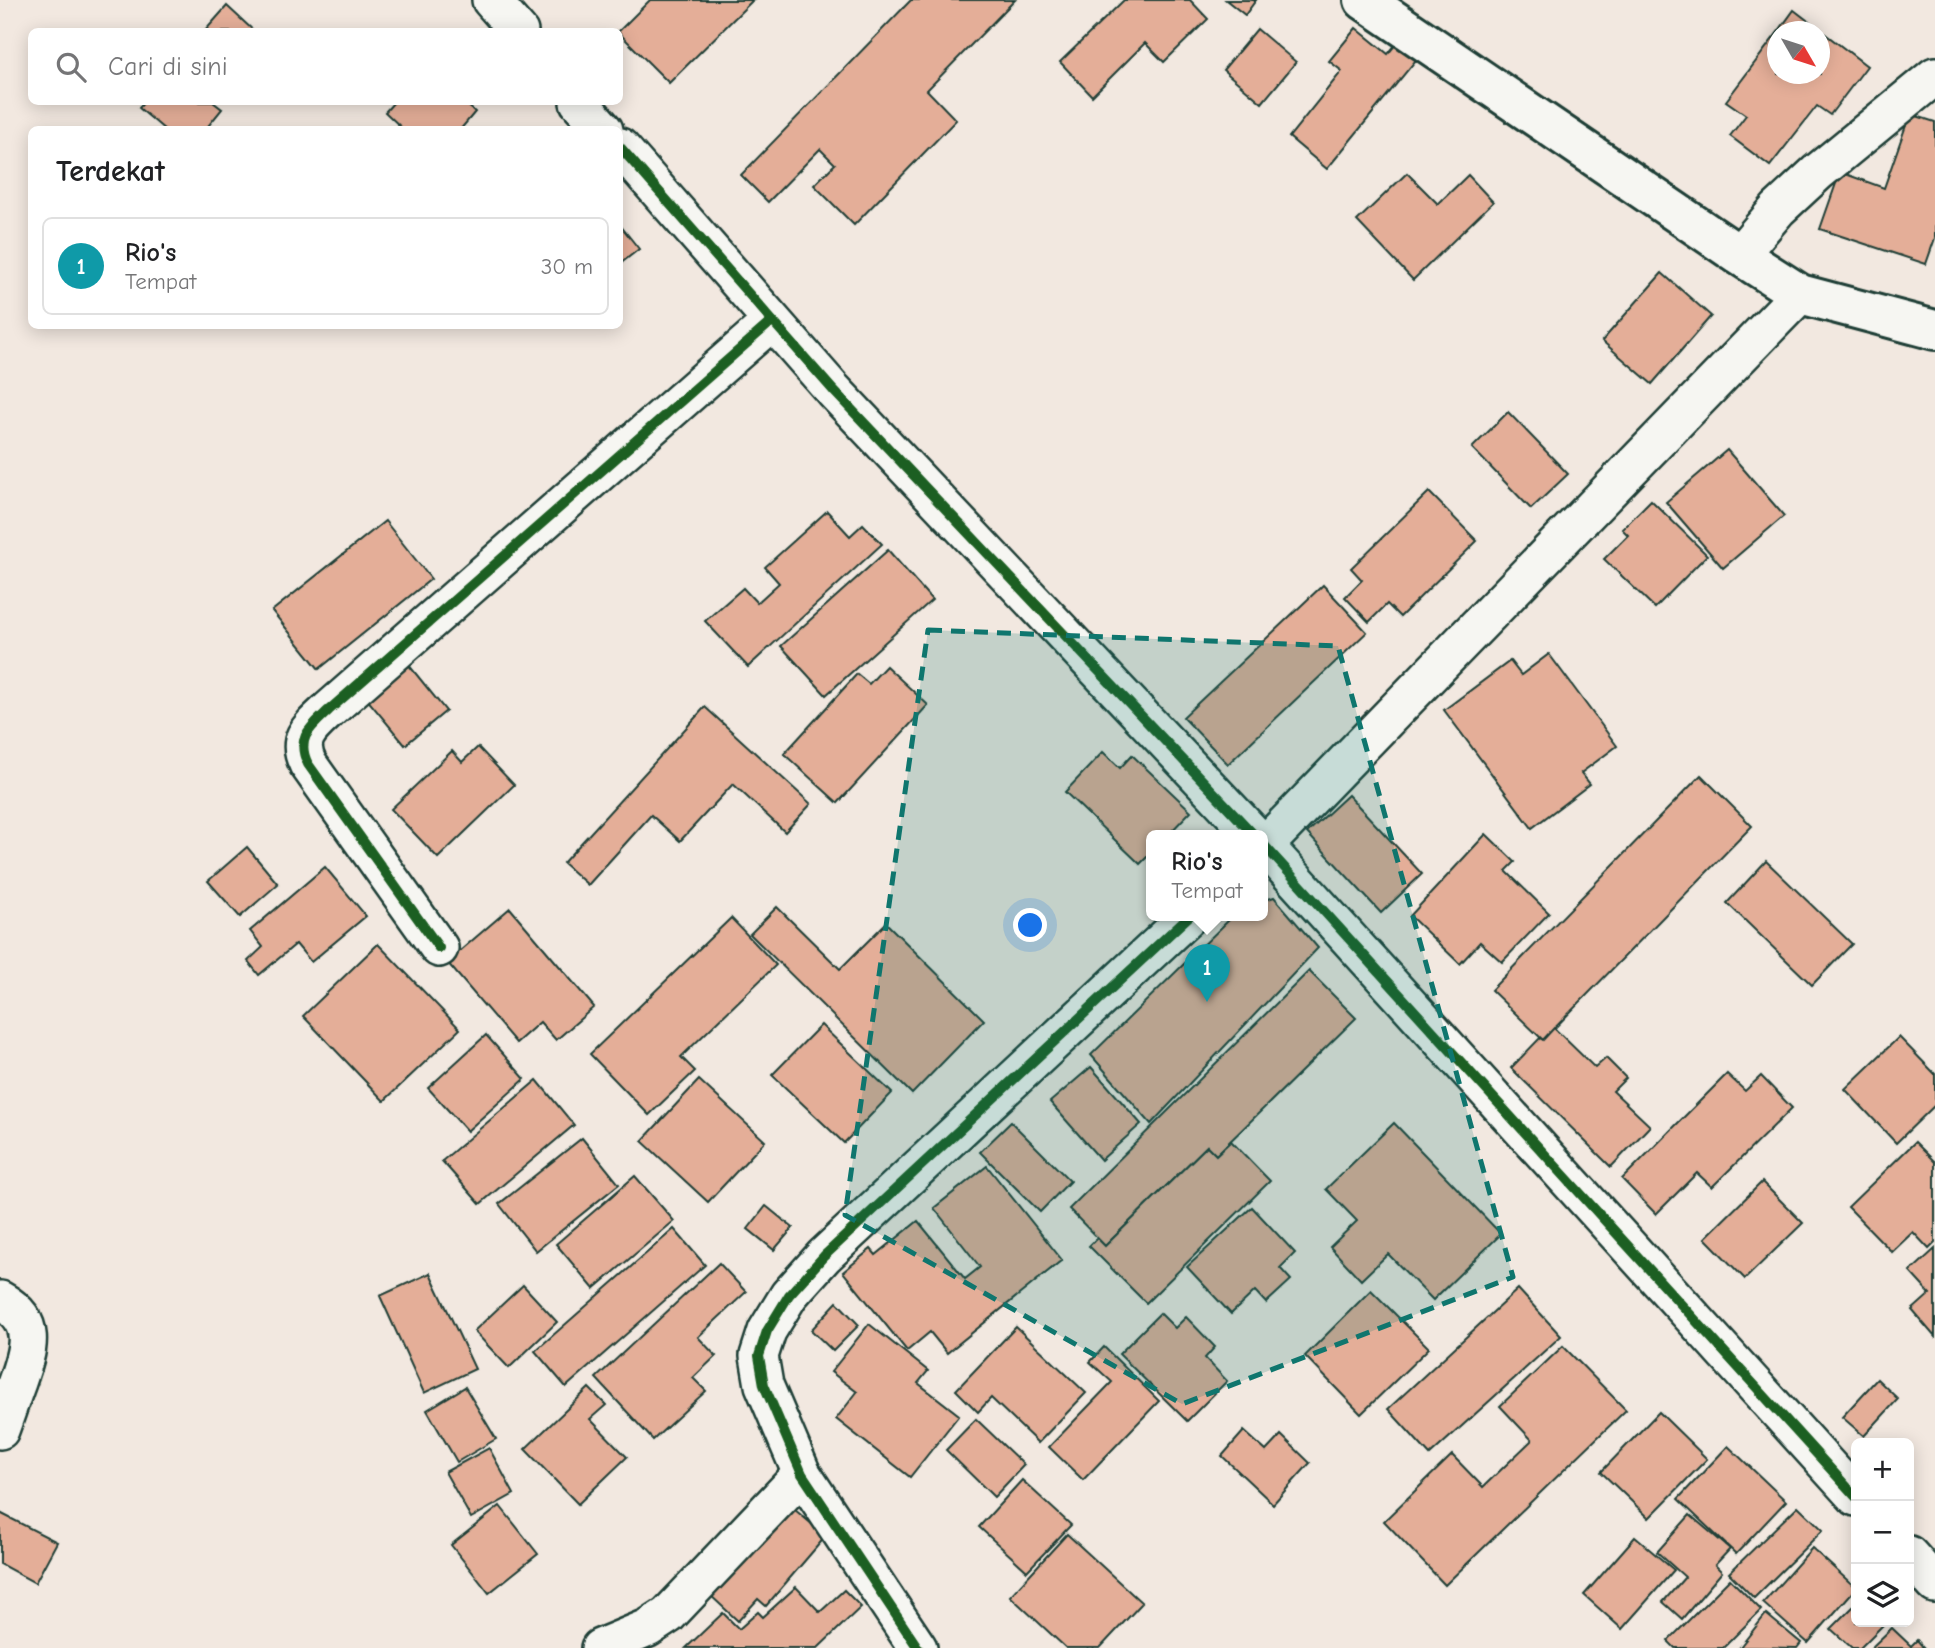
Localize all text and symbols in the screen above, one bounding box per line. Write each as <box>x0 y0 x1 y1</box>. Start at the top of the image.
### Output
north arrow <box>1767 21 1830 84</box>
search box <box>28 28 623 105</box>
icon: search <box>52 48 90 86</box>
text: Cari di sini <box>108 52 228 82</box>
text: Terdekat <box>56 154 165 189</box>
text: Rio's <box>125 238 176 268</box>
text: 1 <box>76 253 86 280</box>
text: 30 m <box>541 253 593 280</box>
text: Tempat <box>125 268 196 295</box>
popup <box>1146 830 1268 921</box>
text: Rio's <box>1171 847 1223 877</box>
text: Tempat <box>1171 877 1243 904</box>
your location <box>1013 908 1047 942</box>
pin: 1 <box>1184 944 1230 1002</box>
map controls <box>1851 1438 1914 1627</box>
button: + <box>1851 1438 1914 1501</box>
button: − <box>1851 1501 1914 1564</box>
button: layers <box>1851 1564 1914 1627</box>

